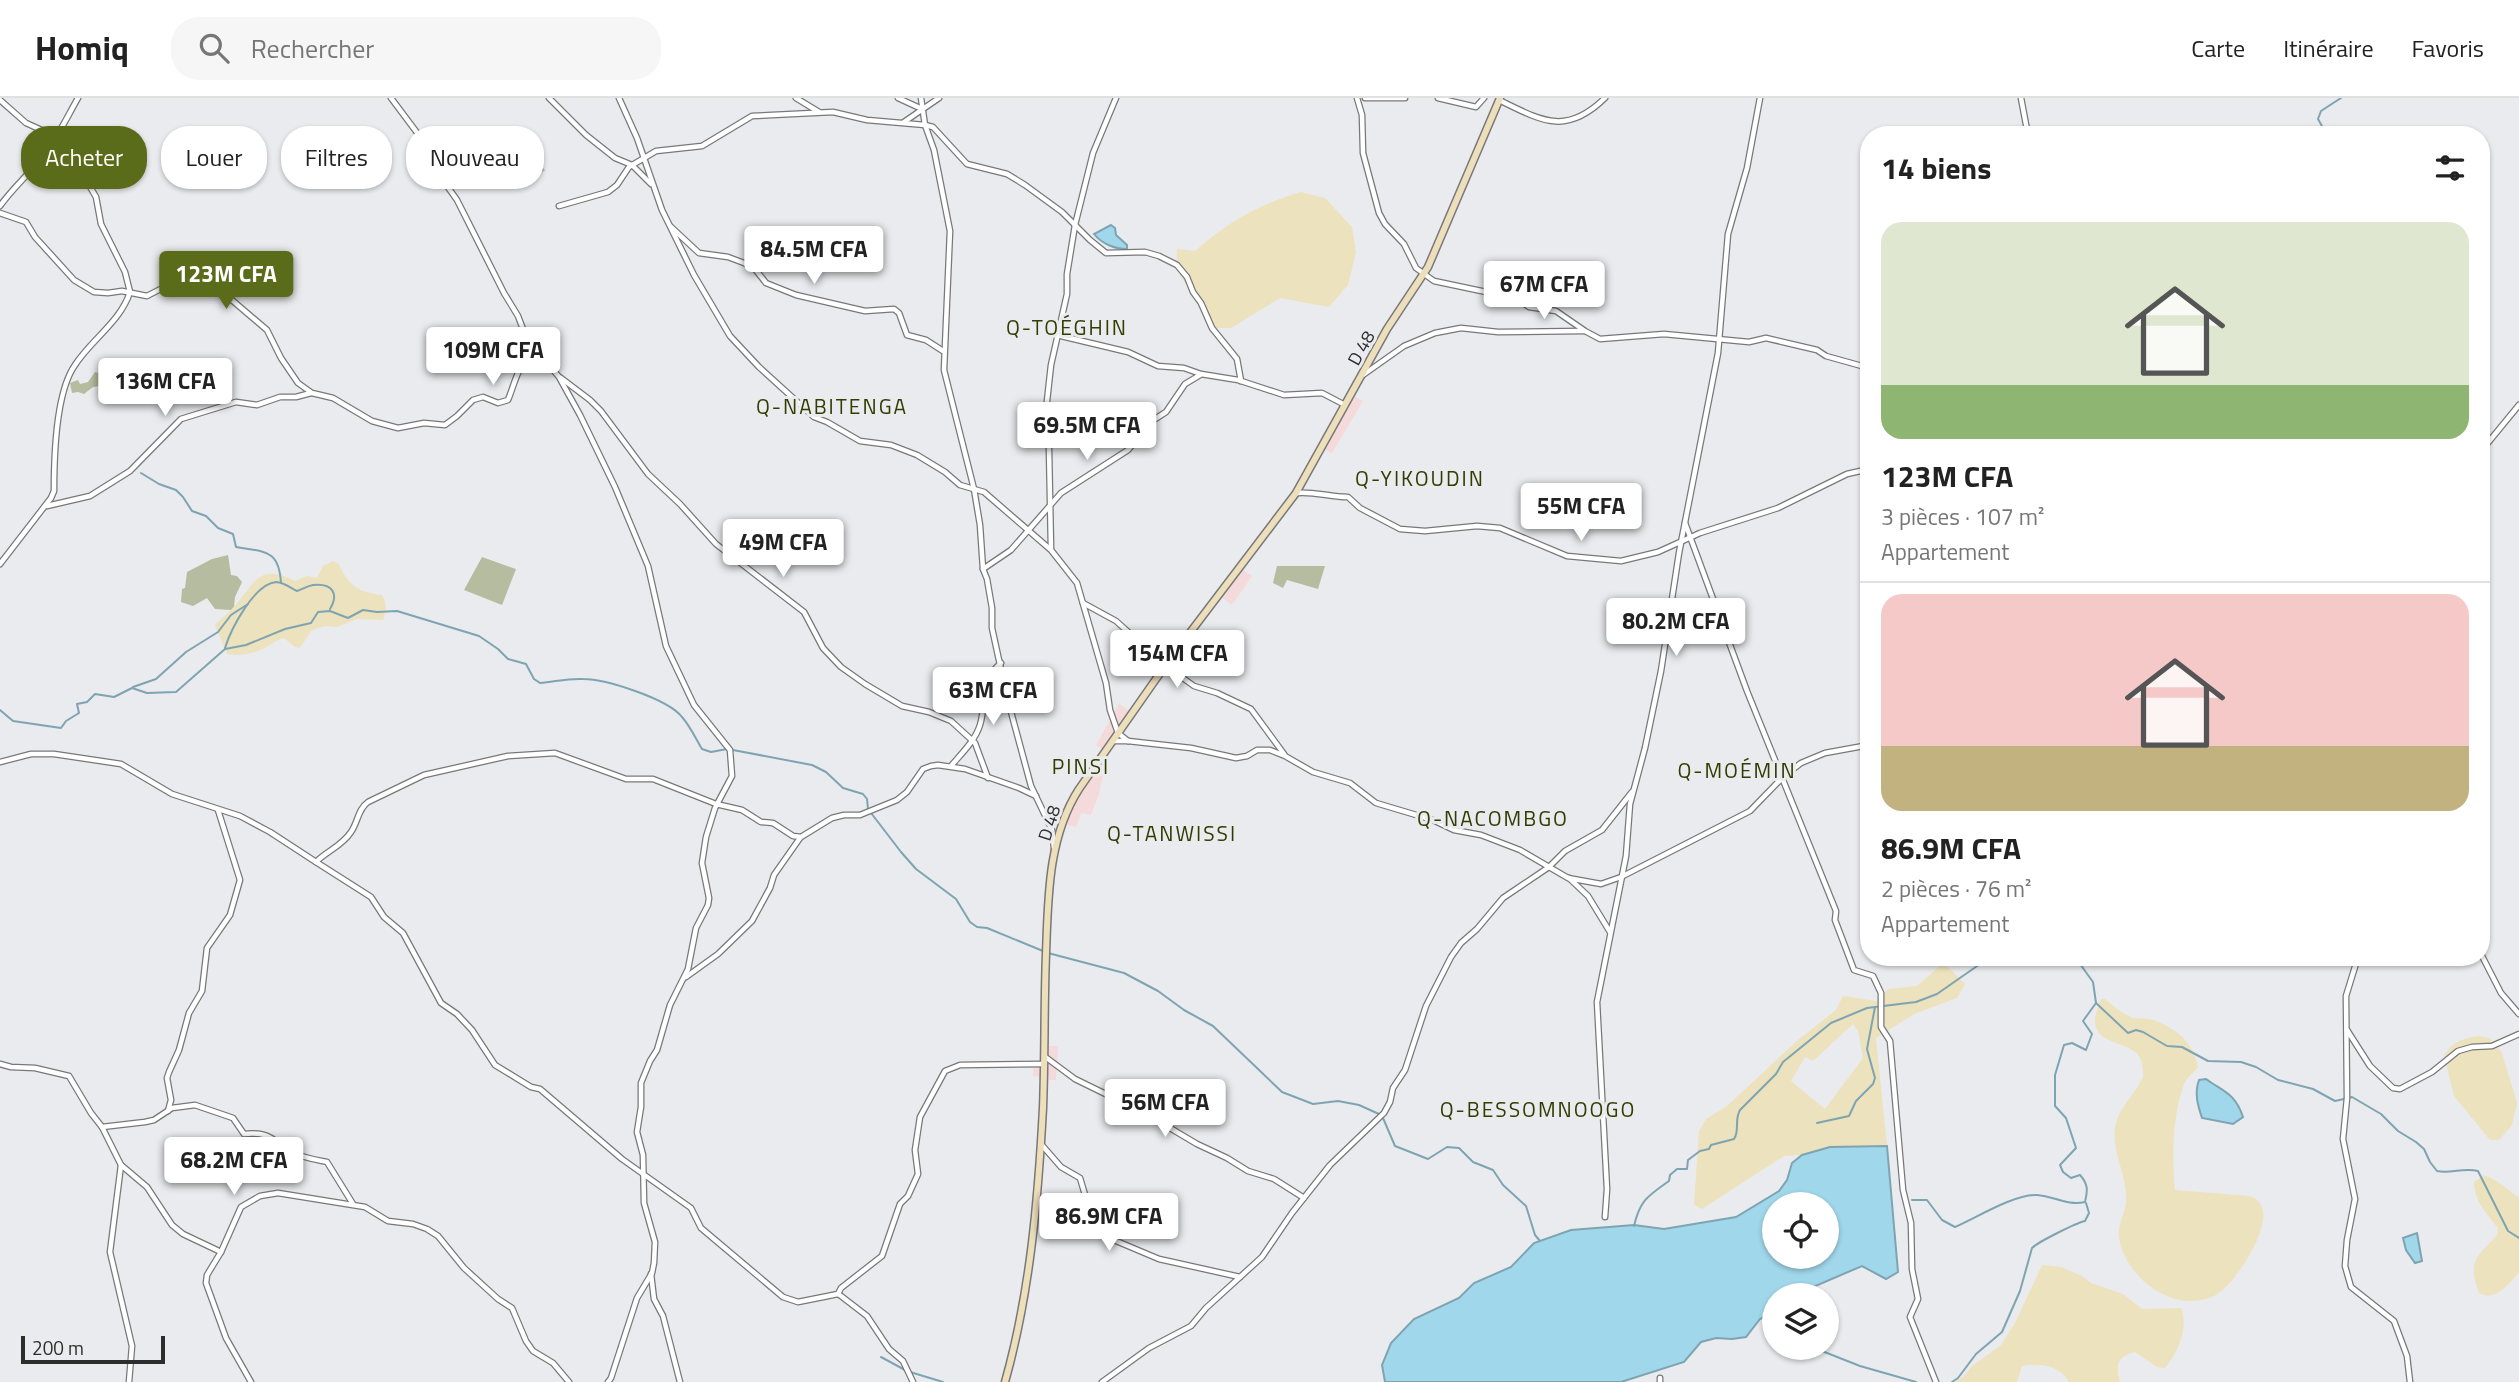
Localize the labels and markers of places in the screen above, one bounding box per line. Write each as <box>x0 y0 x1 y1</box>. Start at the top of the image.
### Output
pin: 84.5M CFA <box>734 226 894 286</box>
pin: 123M CFA <box>154 252 298 311</box>
pin: 67M CFA <box>1479 262 1609 321</box>
pin: 109M CFA <box>421 328 565 387</box>
pin: 136M CFA <box>93 358 237 418</box>
pin: 69.5M CFA <box>1007 402 1167 462</box>
pin: 55M CFA <box>1516 484 1646 543</box>
pin: 49M CFA <box>718 519 848 579</box>
pin: 80.2M CFA <box>1596 598 1756 658</box>
pin: 154M CFA <box>1105 630 1249 690</box>
pin: 63M CFA <box>928 668 1058 727</box>
pin: 56M CFA <box>1100 1080 1230 1139</box>
pin: 68.2M CFA <box>154 1138 314 1197</box>
pin: 86.9M CFA <box>1029 1194 1189 1253</box>

